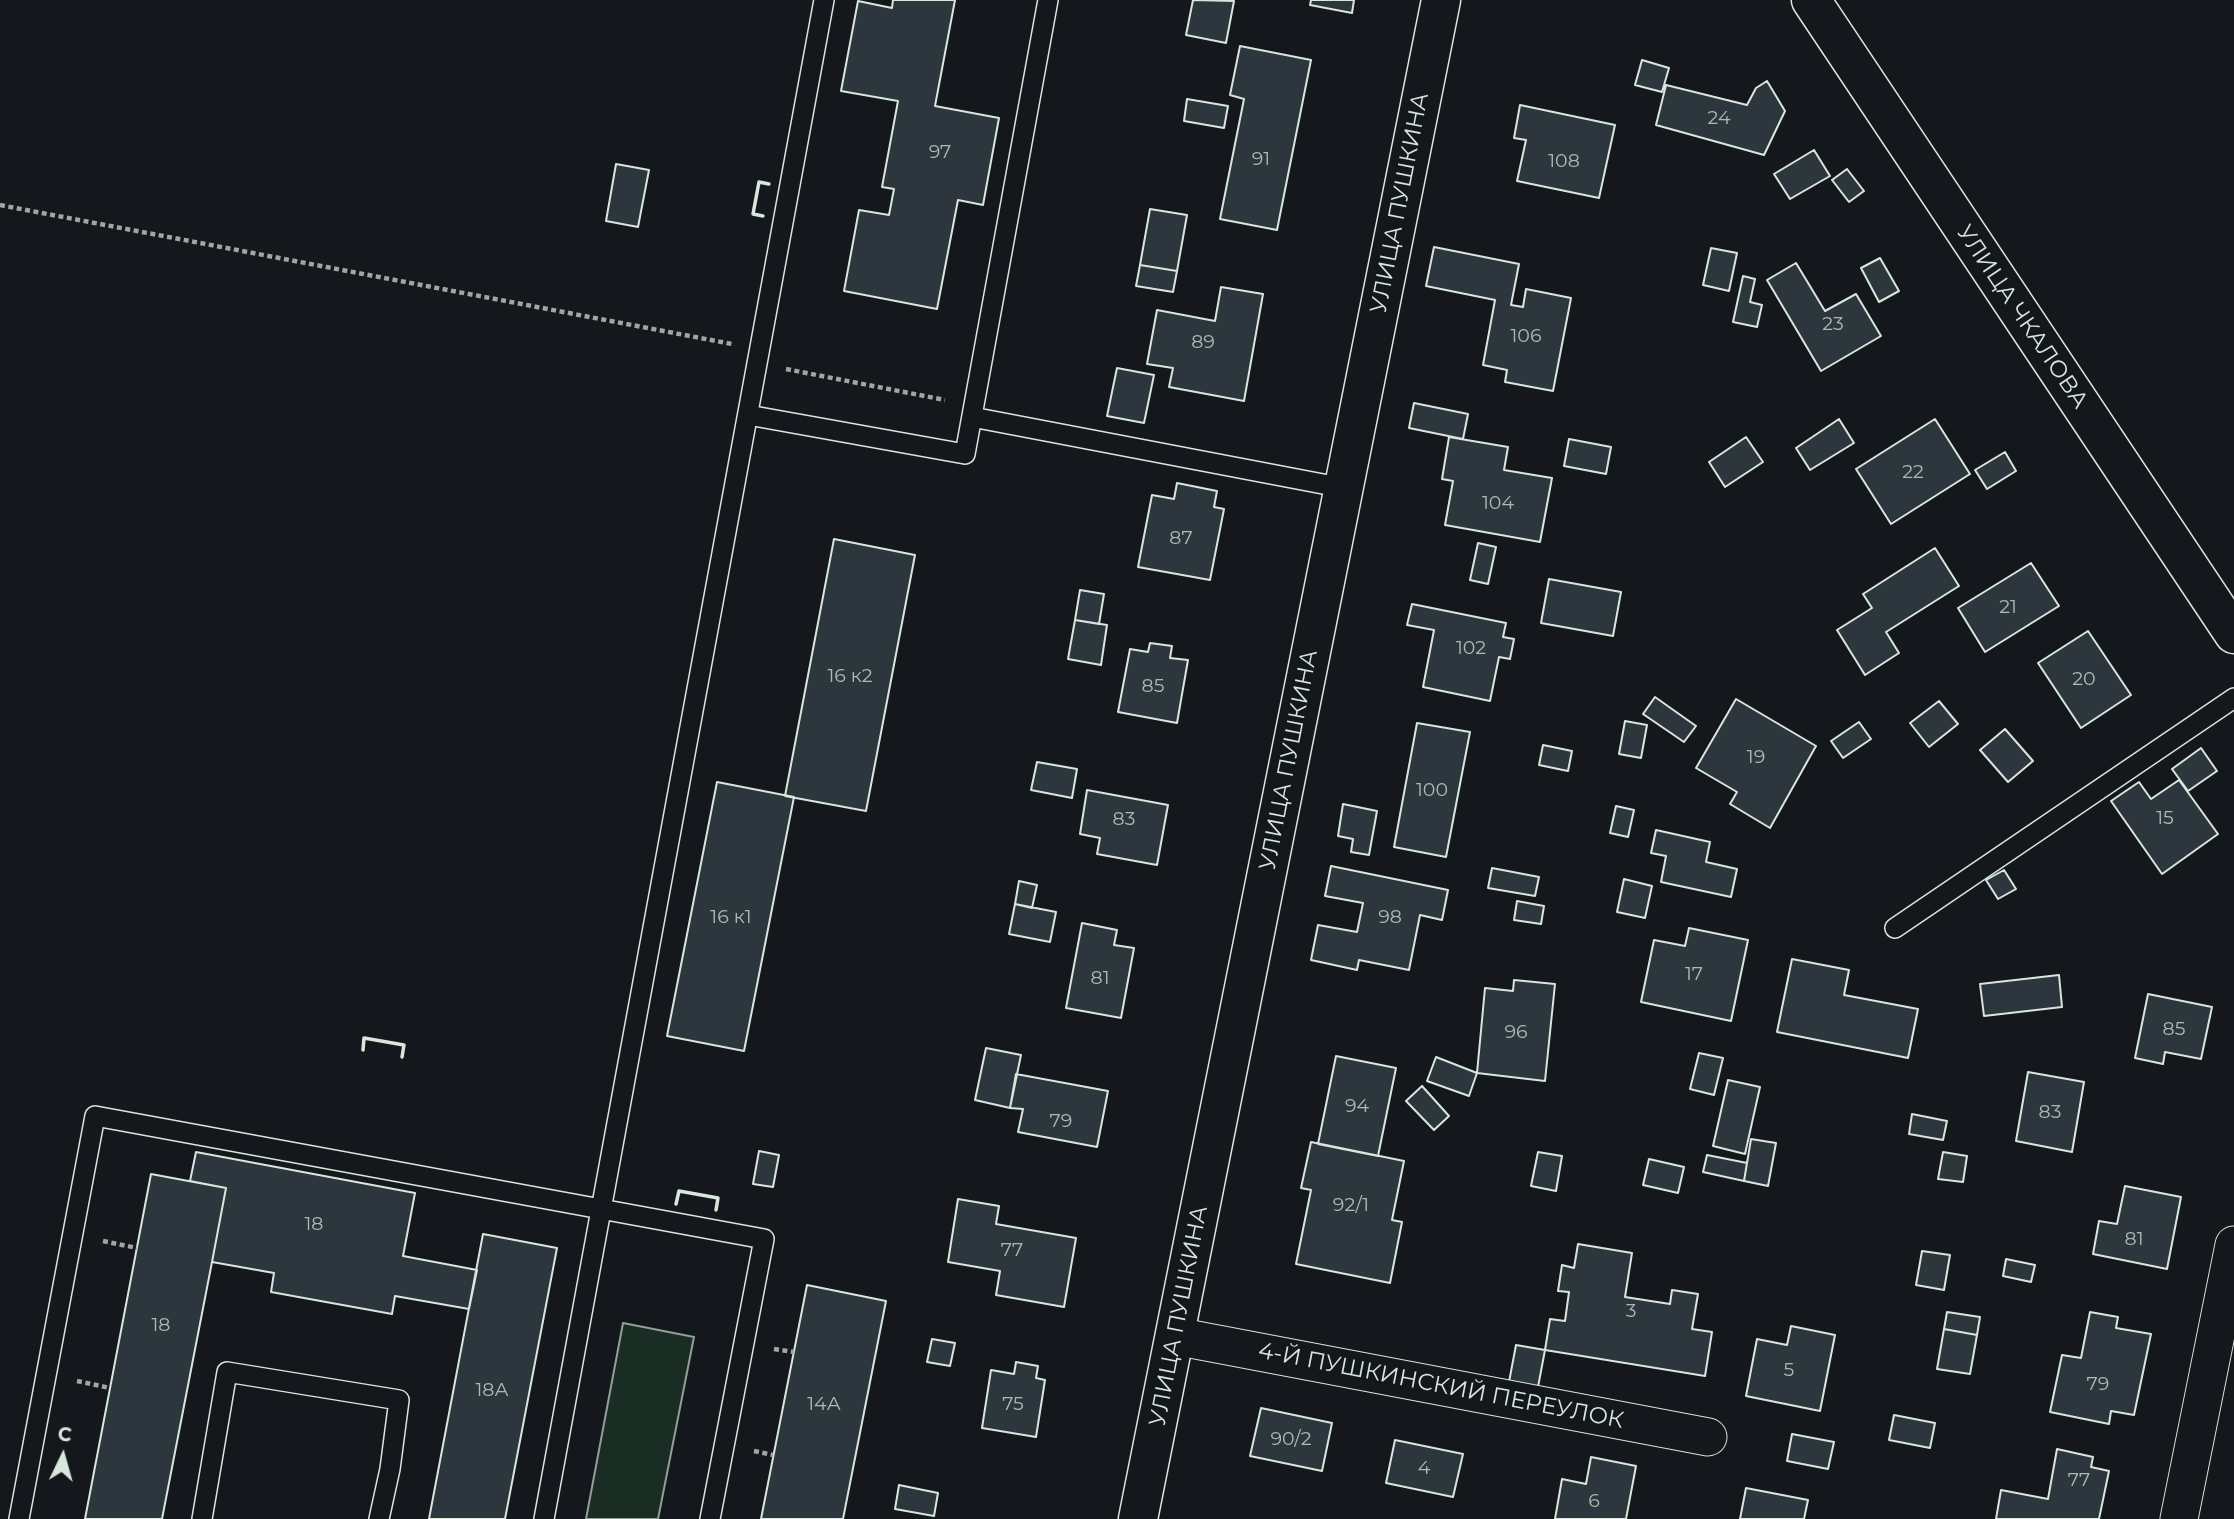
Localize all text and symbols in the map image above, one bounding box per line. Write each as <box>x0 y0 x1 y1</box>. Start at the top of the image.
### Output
street label: УЛИЦА ПУШКИНА <box>1365 90 1435 316</box>
house number: 24 <box>1708 107 1730 129</box>
house number: 97 <box>929 141 951 163</box>
house number: 91 <box>1252 148 1270 170</box>
house number: 108 <box>1548 150 1580 172</box>
street label: УЛИЦА ЧКАЛОВА <box>1950 220 2094 414</box>
house number: 23 <box>1822 313 1844 335</box>
house number: 106 <box>1510 325 1542 347</box>
house number: 89 <box>1191 331 1215 353</box>
house number: 22 <box>1902 461 1924 483</box>
house number: 104 <box>1482 492 1514 514</box>
house number: 87 <box>1169 527 1193 549</box>
house number: 21 <box>1999 596 2017 618</box>
house number: 102 <box>1456 637 1486 659</box>
street label: УЛИЦА ПУШКИНА <box>1254 647 1324 873</box>
house number: 16 к2 <box>827 665 873 687</box>
house number: 20 <box>2072 668 2096 690</box>
house number: 85 <box>1142 675 1164 697</box>
house number: 19 <box>1747 746 1765 768</box>
house number: 100 <box>1416 779 1448 801</box>
house number: 15 <box>2156 807 2174 829</box>
house number: 83 <box>1113 808 1135 830</box>
house number: 16 к1 <box>710 906 752 928</box>
house number: 98 <box>1378 906 1402 928</box>
house number: 17 <box>1685 963 1703 985</box>
house number: 81 <box>1091 967 1109 989</box>
house number: 85 <box>2163 1018 2185 1040</box>
house number: 96 <box>1504 1021 1528 1043</box>
house number: 94 <box>1345 1095 1369 1117</box>
house number: 83 <box>2039 1101 2061 1123</box>
house number: 79 <box>1050 1110 1072 1132</box>
house number: 92/1 <box>1333 1194 1369 1216</box>
street label: УЛИЦА ПУШКИНА <box>1144 1203 1214 1429</box>
house number: 18 <box>305 1213 323 1235</box>
house number: 81 <box>2125 1228 2143 1250</box>
house number: 77 <box>1001 1239 1023 1261</box>
house number: 3 <box>1626 1300 1636 1322</box>
house number: 18 <box>152 1314 170 1336</box>
street label: 4-Й ПУШКИНСКИЙ ПЕРЕУЛОК <box>1256 1337 1626 1435</box>
house number: 5 <box>1784 1359 1794 1381</box>
house number: 79 <box>2087 1373 2109 1395</box>
house number: 18А <box>475 1379 509 1401</box>
house number: 14А <box>807 1393 841 1415</box>
house number: 75 <box>1002 1393 1024 1415</box>
north arrow <box>28 1421 98 1491</box>
text: С <box>57 1423 73 1447</box>
house number: 90/2 <box>1271 1428 1311 1450</box>
house number: 4 <box>1418 1457 1430 1479</box>
house number: 77 <box>2068 1469 2090 1491</box>
house number: 6 <box>1588 1490 1600 1512</box>

